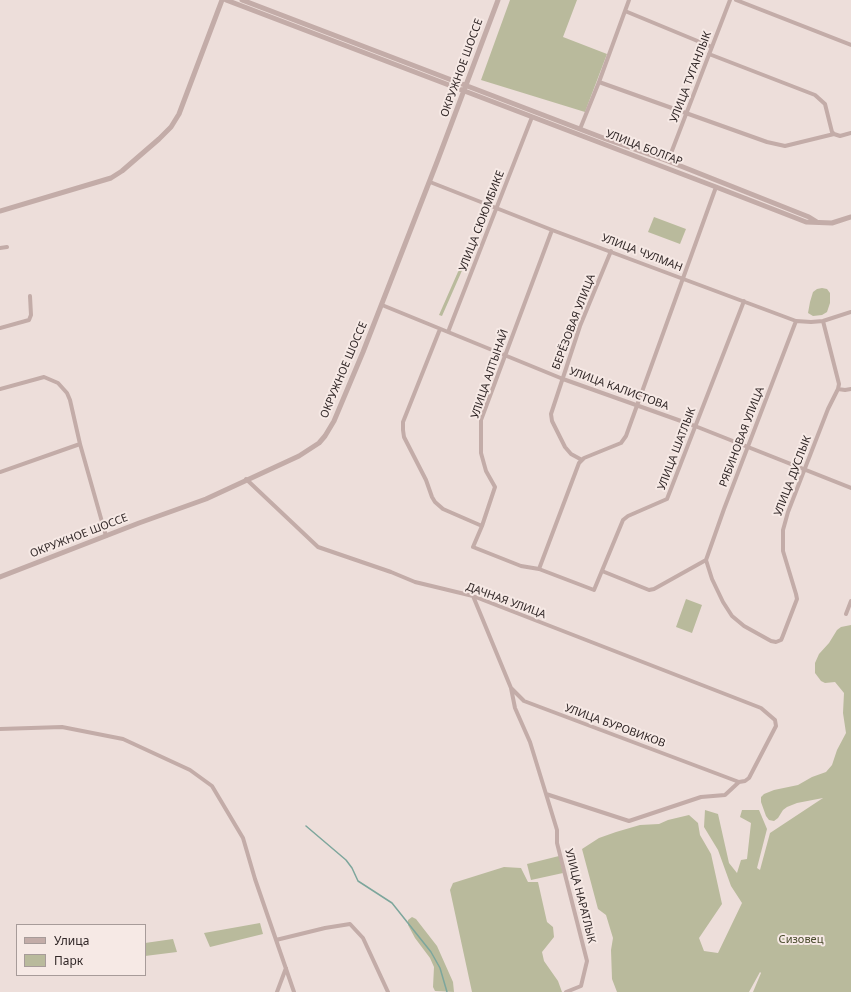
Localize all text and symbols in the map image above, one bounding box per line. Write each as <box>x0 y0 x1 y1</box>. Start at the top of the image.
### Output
street label: ОКРУЖНОЕ ШОССЕ <box>438 17 486 119</box>
street label: УЛИЦА ТУГАНЛЫК <box>668 30 714 124</box>
street label: УЛИЦА БОЛГАР <box>604 127 684 169</box>
street label: УЛИЦА СЮЮМБИКЕ <box>457 169 507 273</box>
street label: УЛИЦА ЧУЛМАН <box>600 231 684 275</box>
street label: БЕРЁЗОВАЯ УЛИЦА <box>550 272 598 372</box>
street label: ОКРУЖНОЕ ШОССЕ <box>318 320 370 420</box>
street label: УЛИЦА АЛТЫНАЙ <box>469 328 511 420</box>
street label: УЛИЦА КАЛИСТОВА <box>567 365 671 413</box>
street label: РЯБИНОВАЯ УЛИЦА <box>717 385 767 489</box>
street label: УЛИЦА ШАТЛЫК <box>655 406 699 492</box>
street label: УЛИЦА ДУСЛЫК <box>772 434 814 518</box>
street label: ОКРУЖНОЕ ШОССЕ <box>28 511 130 561</box>
street label: ДАЧНАЯ УЛИЦА <box>464 580 548 622</box>
street label: УЛИЦА БУРОВИКОВ <box>563 702 667 750</box>
street label: УЛИЦА НАРАТЛЫК <box>562 847 598 945</box>
legend <box>16 924 146 976</box>
text: Улица <box>54 932 89 949</box>
park label: Сизовец <box>779 933 823 947</box>
text: Парк <box>54 952 83 969</box>

